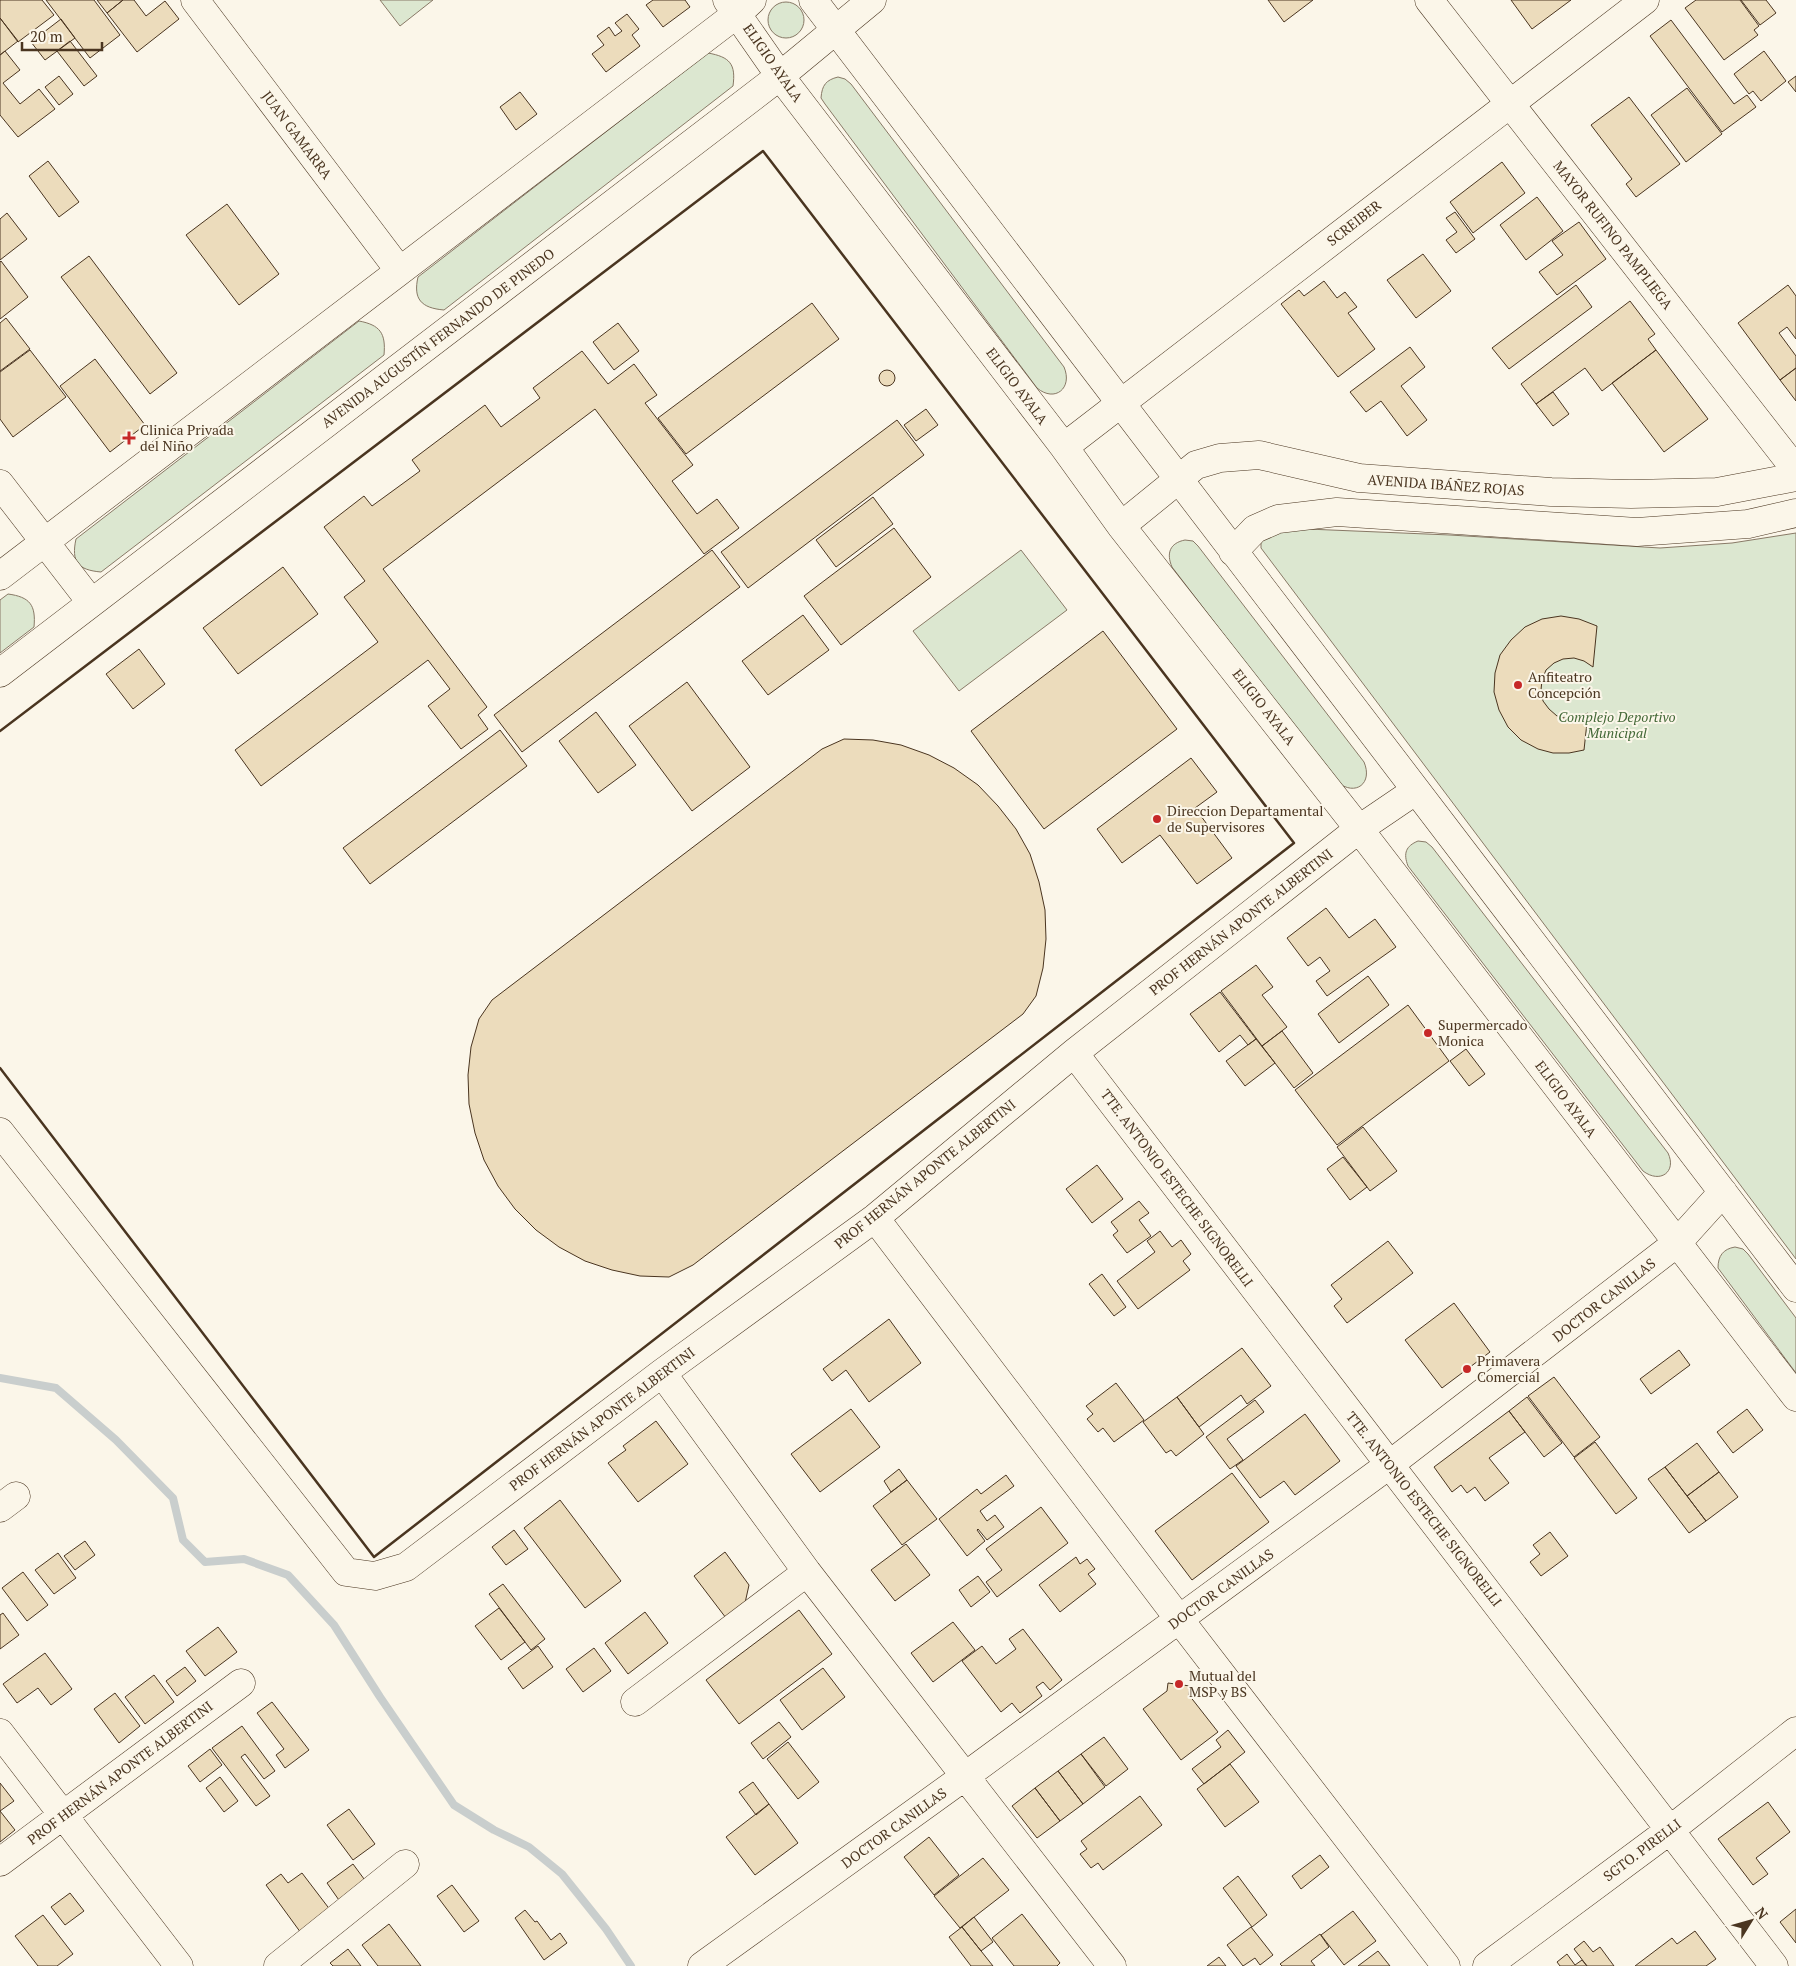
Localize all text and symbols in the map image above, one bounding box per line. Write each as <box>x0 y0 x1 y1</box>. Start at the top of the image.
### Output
scale bar <box>22 20 102 52</box>
street label: ELIGIO AYALA <box>739 20 808 106</box>
text: 20 m <box>30 26 63 46</box>
street label: JUAN GAMARRA <box>258 87 337 183</box>
street label: MAYOR RUFINO PAMPLIEGA <box>1549 156 1678 313</box>
street label: SCREIBER <box>1323 195 1385 250</box>
street label: AVENIDA AUGUSTÍN FERNANDO DE PINEDO <box>317 244 558 432</box>
street label: ELIGIO AYALA <box>982 343 1053 428</box>
place label: Clinica Privada del Niño <box>140 420 234 455</box>
marker: Clinica Privada del Niño <box>122 431 136 445</box>
street label: AVENIDA IBÁÑEZ ROJAS <box>1367 470 1525 499</box>
street label: ELIGIO AYALA <box>1229 665 1300 749</box>
place label: Anfiteatro Concepción <box>1528 667 1601 702</box>
marker: Anfiteatro Concepción <box>1512 679 1524 691</box>
park label: Complejo Deportivo Municipal <box>1558 707 1676 742</box>
place label: Direccion Departamental de Supervisores <box>1167 801 1324 836</box>
marker: Direccion Departamental de Supervisores <box>1151 813 1163 825</box>
street label: PROF HERNÁN APONTE ALBERTINI <box>1145 844 1336 999</box>
place label: Supermercado Monica <box>1438 1015 1528 1050</box>
marker: Supermercado Monica <box>1422 1027 1434 1039</box>
street label: ELIGIO AYALA <box>1531 1056 1602 1141</box>
street label: TTE. ANTONIO ESTECHE SIGNORELLI <box>1097 1085 1258 1290</box>
street label: PROF HERNÁN APONTE ALBERTINI <box>830 1094 1019 1253</box>
street label: DOCTOR CANILLAS <box>1548 1253 1659 1346</box>
street label: PROF HERNÁN APONTE ALBERTINI <box>505 1342 698 1495</box>
place label: Primavera Comercial <box>1477 1351 1540 1386</box>
marker: Primavera Comercial <box>1461 1363 1473 1375</box>
street label: TTE. ANTONIO ESTECHE SIGNORELLI <box>1342 1407 1507 1610</box>
street label: DOCTOR CANILLAS <box>1164 1544 1277 1633</box>
place label: Mutual del MSP y BS <box>1189 1666 1256 1701</box>
marker: Mutual del MSP y BS <box>1173 1678 1185 1690</box>
street label: PROF HERNÁN APONTE ALBERTINI <box>23 1696 216 1849</box>
street label: DOCTOR CANILLAS <box>837 1783 950 1872</box>
street label: SGTO. PIRELLI <box>1599 1814 1685 1885</box>
north arrow <box>1726 1896 1776 1946</box>
text: N <box>1751 1903 1773 1923</box>

